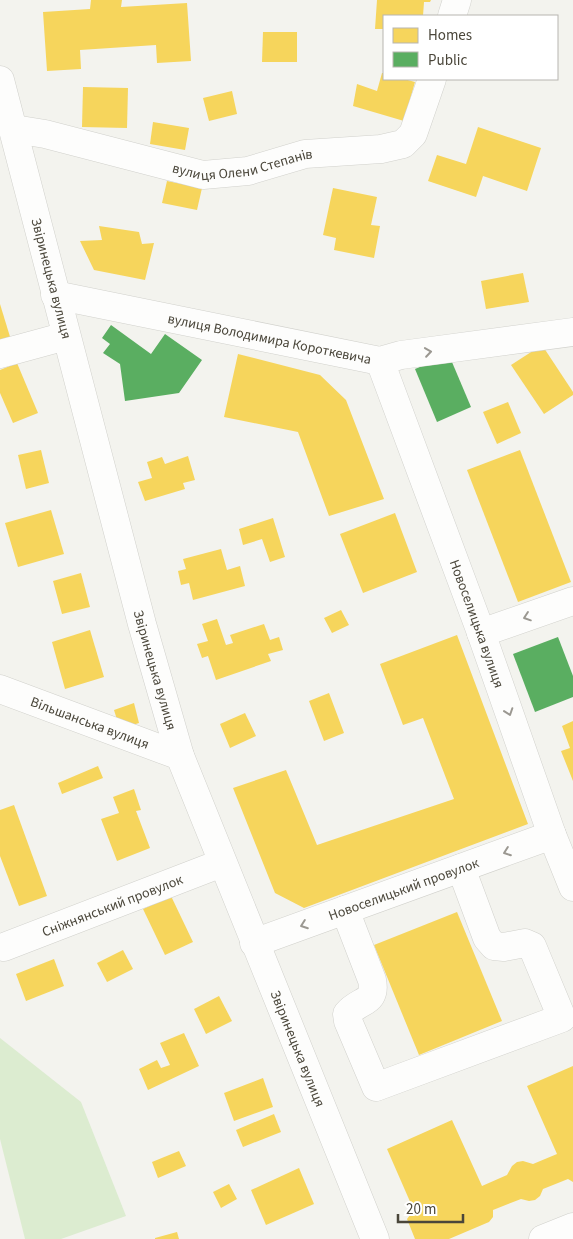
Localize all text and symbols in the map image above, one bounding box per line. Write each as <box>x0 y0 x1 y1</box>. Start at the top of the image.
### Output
legend <box>383 15 558 80</box>
text: Homes <box>428 25 472 46</box>
text: Public <box>428 50 467 71</box>
street label: вулиця Олени Степанів <box>170 145 313 186</box>
street label: Звіринецька вулиця <box>25 216 76 341</box>
street label: вулиця Володимира Короткевича <box>166 309 373 370</box>
one-way arrow <box>424 347 432 358</box>
street label: Новоселицька вулиця <box>444 557 509 691</box>
street label: Звіринецька вулиця <box>128 608 181 733</box>
one-way arrow <box>523 611 532 621</box>
street label: Вільшанська вулиця <box>27 692 152 755</box>
one-way arrow <box>503 707 513 716</box>
one-way arrow <box>503 846 511 856</box>
street label: Новоселицький провулок <box>326 853 482 926</box>
street label: Сніжнянський провулок <box>39 870 186 942</box>
one-way arrow <box>301 919 309 929</box>
street label: Звіринецька вулиця <box>265 988 330 1110</box>
scale bar <box>398 1192 463 1224</box>
text: 20 m <box>406 1199 436 1220</box>

